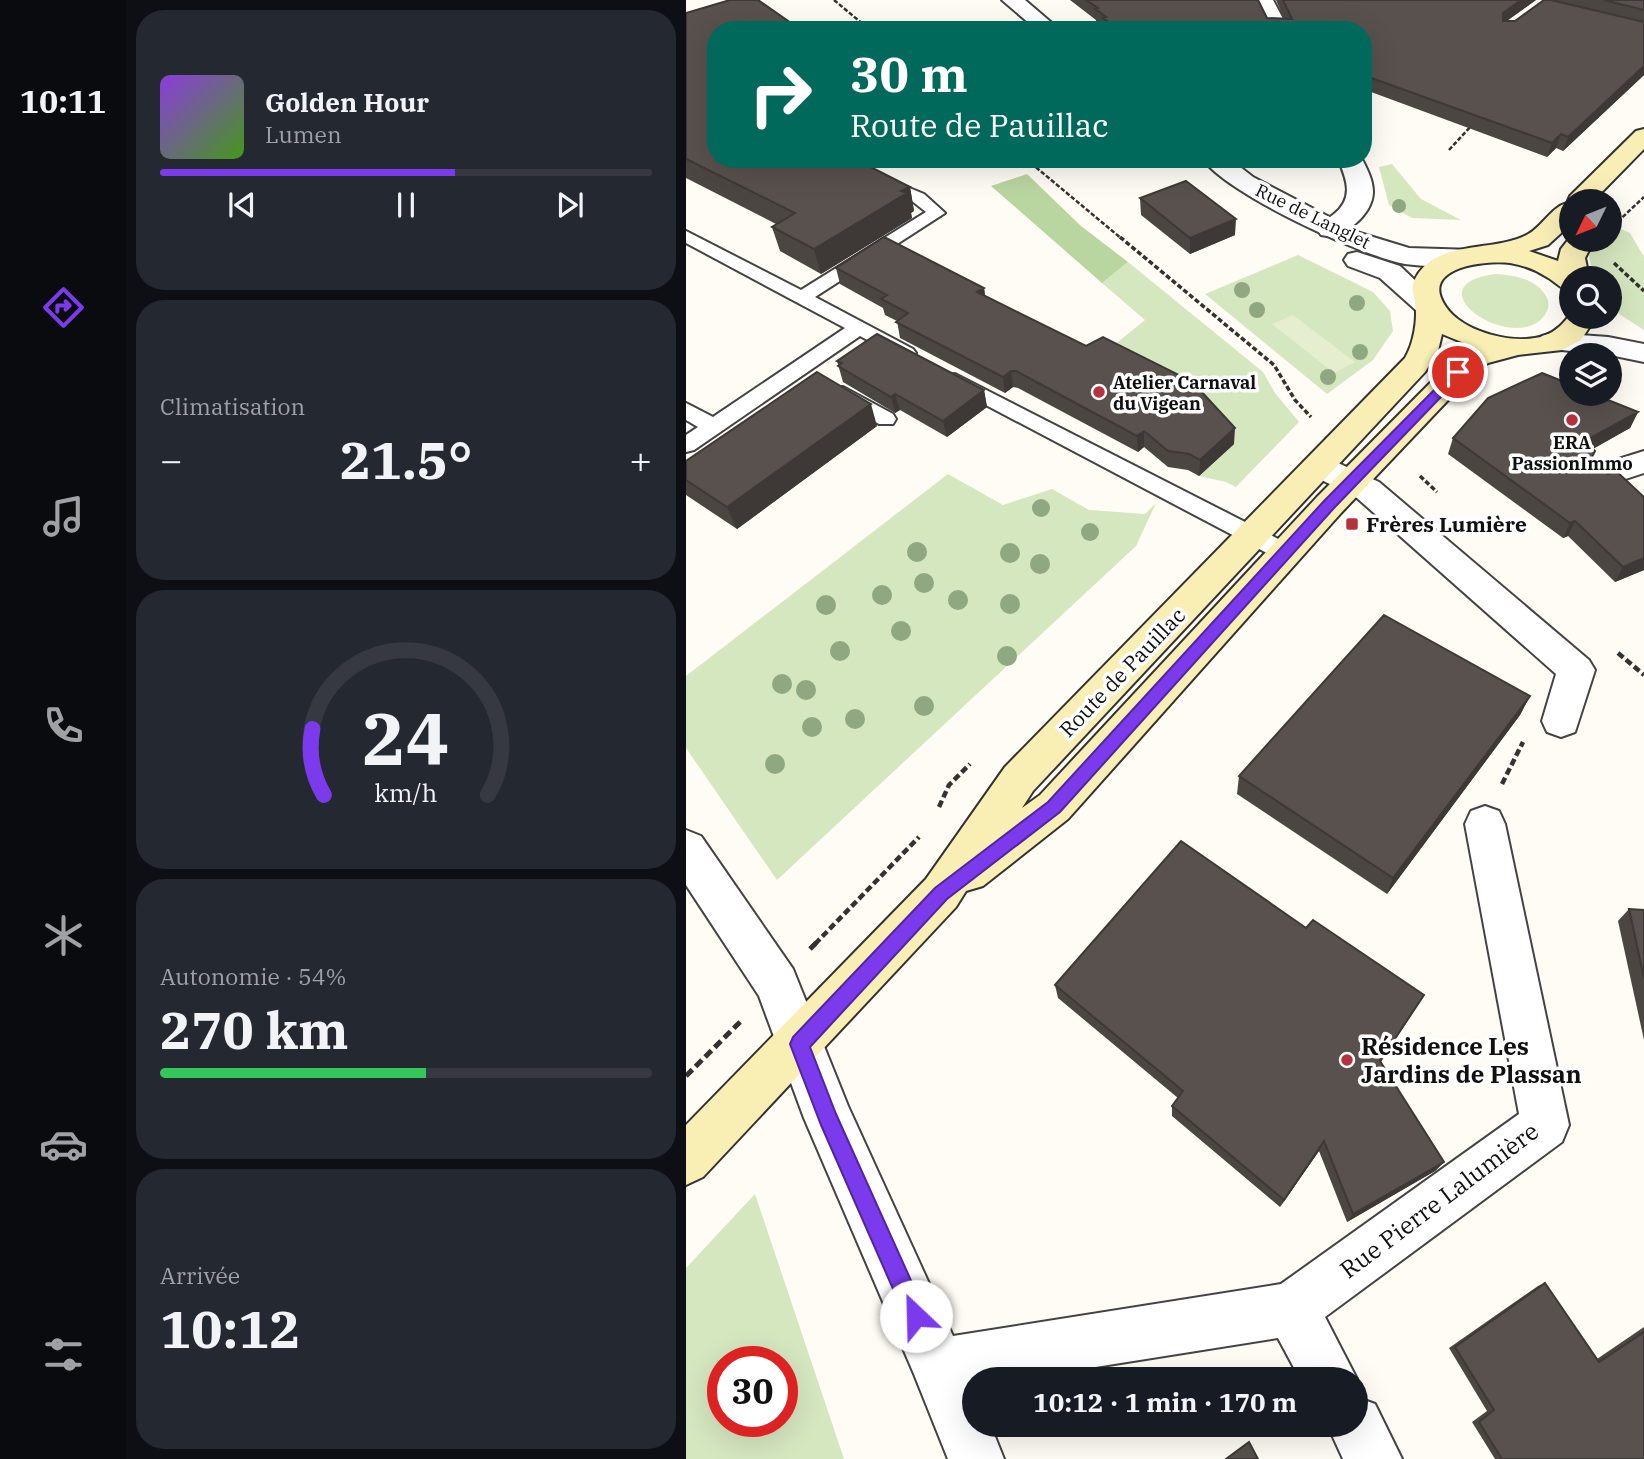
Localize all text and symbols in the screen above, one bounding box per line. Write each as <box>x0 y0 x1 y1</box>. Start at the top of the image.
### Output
text: 30 m <box>850 42 968 105</box>
icon: right <box>735 49 826 140</box>
text: 10:11 <box>20 80 106 122</box>
text: Golden Hour <box>265 85 429 119</box>
text: Route de Pauillac <box>850 104 1109 146</box>
text: Lumen <box>265 119 342 149</box>
street label: Rue de Langlet <box>1252 178 1374 254</box>
icon: previous <box>223 186 261 224</box>
icon: pause <box>387 186 425 224</box>
icon: next <box>551 186 589 224</box>
north arrow <box>1559 189 1622 252</box>
map controls <box>1559 189 1622 406</box>
button: search <box>1559 266 1622 329</box>
icon: directions <box>39 283 88 332</box>
pin <box>1428 342 1488 402</box>
button: layers <box>1559 343 1622 406</box>
icon: arrive <box>1439 353 1477 391</box>
place label: Atelier Carnaval du Vigean <box>1113 371 1256 415</box>
marker: Atelier Carnaval du Vigean <box>1091 384 1107 400</box>
text: Climatisation <box>160 391 305 421</box>
marker: ERA PassionImmo <box>1564 412 1580 428</box>
text: 21.5° <box>340 426 472 493</box>
place label: ERA PassionImmo <box>1511 431 1633 475</box>
text: − <box>160 435 183 484</box>
text: + <box>629 435 652 484</box>
icon: music <box>39 492 88 541</box>
place label: Frères Lumière <box>1366 510 1527 538</box>
marker: Frères Lumière <box>1344 516 1360 532</box>
street label: Route de Pauillac <box>1053 601 1191 743</box>
text: 24 <box>362 691 450 786</box>
icon: phone <box>39 701 88 750</box>
text: km/h <box>374 776 438 809</box>
icon: climate <box>39 911 88 960</box>
text: Autonomie · 54% <box>160 961 347 991</box>
text: 270 km <box>160 996 349 1063</box>
place label: Résidence Les Jardins de Plassan <box>1361 1030 1582 1090</box>
marker: Résidence Les Jardins de Plassan <box>1339 1052 1355 1068</box>
street label: Rue Pierre Lalumière <box>1333 1115 1545 1285</box>
icon: car <box>39 1120 88 1169</box>
text: Arrivée <box>160 1260 240 1290</box>
position arrow <box>879 1279 953 1353</box>
text: 10:12 <box>160 1295 301 1362</box>
icon: filters <box>39 1330 88 1379</box>
speed limit sign: 30 <box>707 1346 798 1437</box>
text: 10:12 · 1 min · 170 m <box>1033 1385 1297 1419</box>

